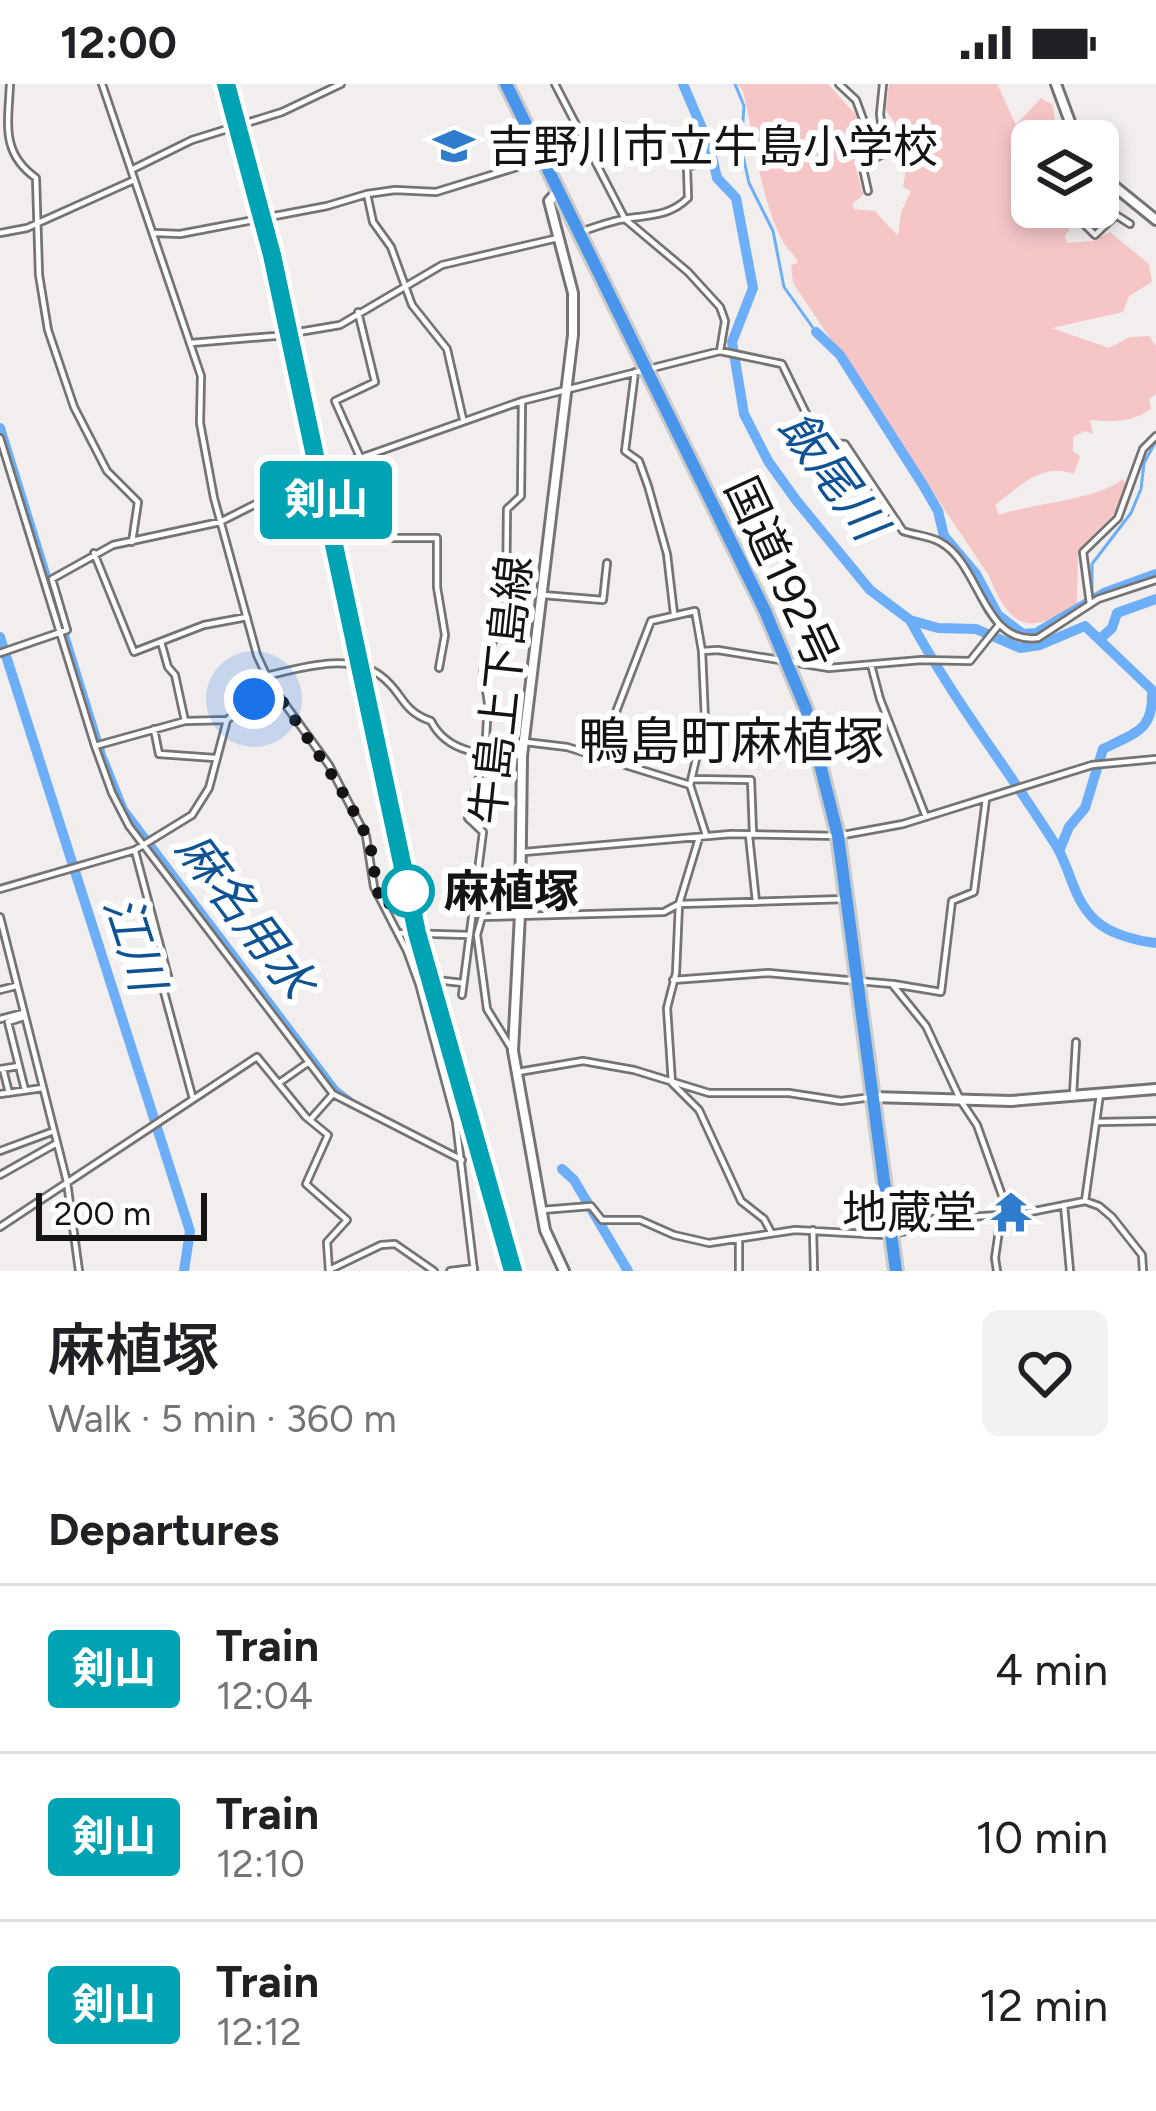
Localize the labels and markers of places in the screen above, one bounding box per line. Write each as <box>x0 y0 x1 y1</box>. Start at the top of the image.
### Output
place label: 吉野川市立牛島小学校 <box>488 119 938 173</box>
school or university icon: 吉野川市立牛島小学校 <box>431 123 477 169</box>
place label: 麻植塚 <box>444 864 579 918</box>
marker: 麻植塚 <box>383 866 433 916</box>
place label: 地蔵堂 <box>842 1185 977 1239</box>
temple icon: 地蔵堂 <box>988 1189 1034 1235</box>

